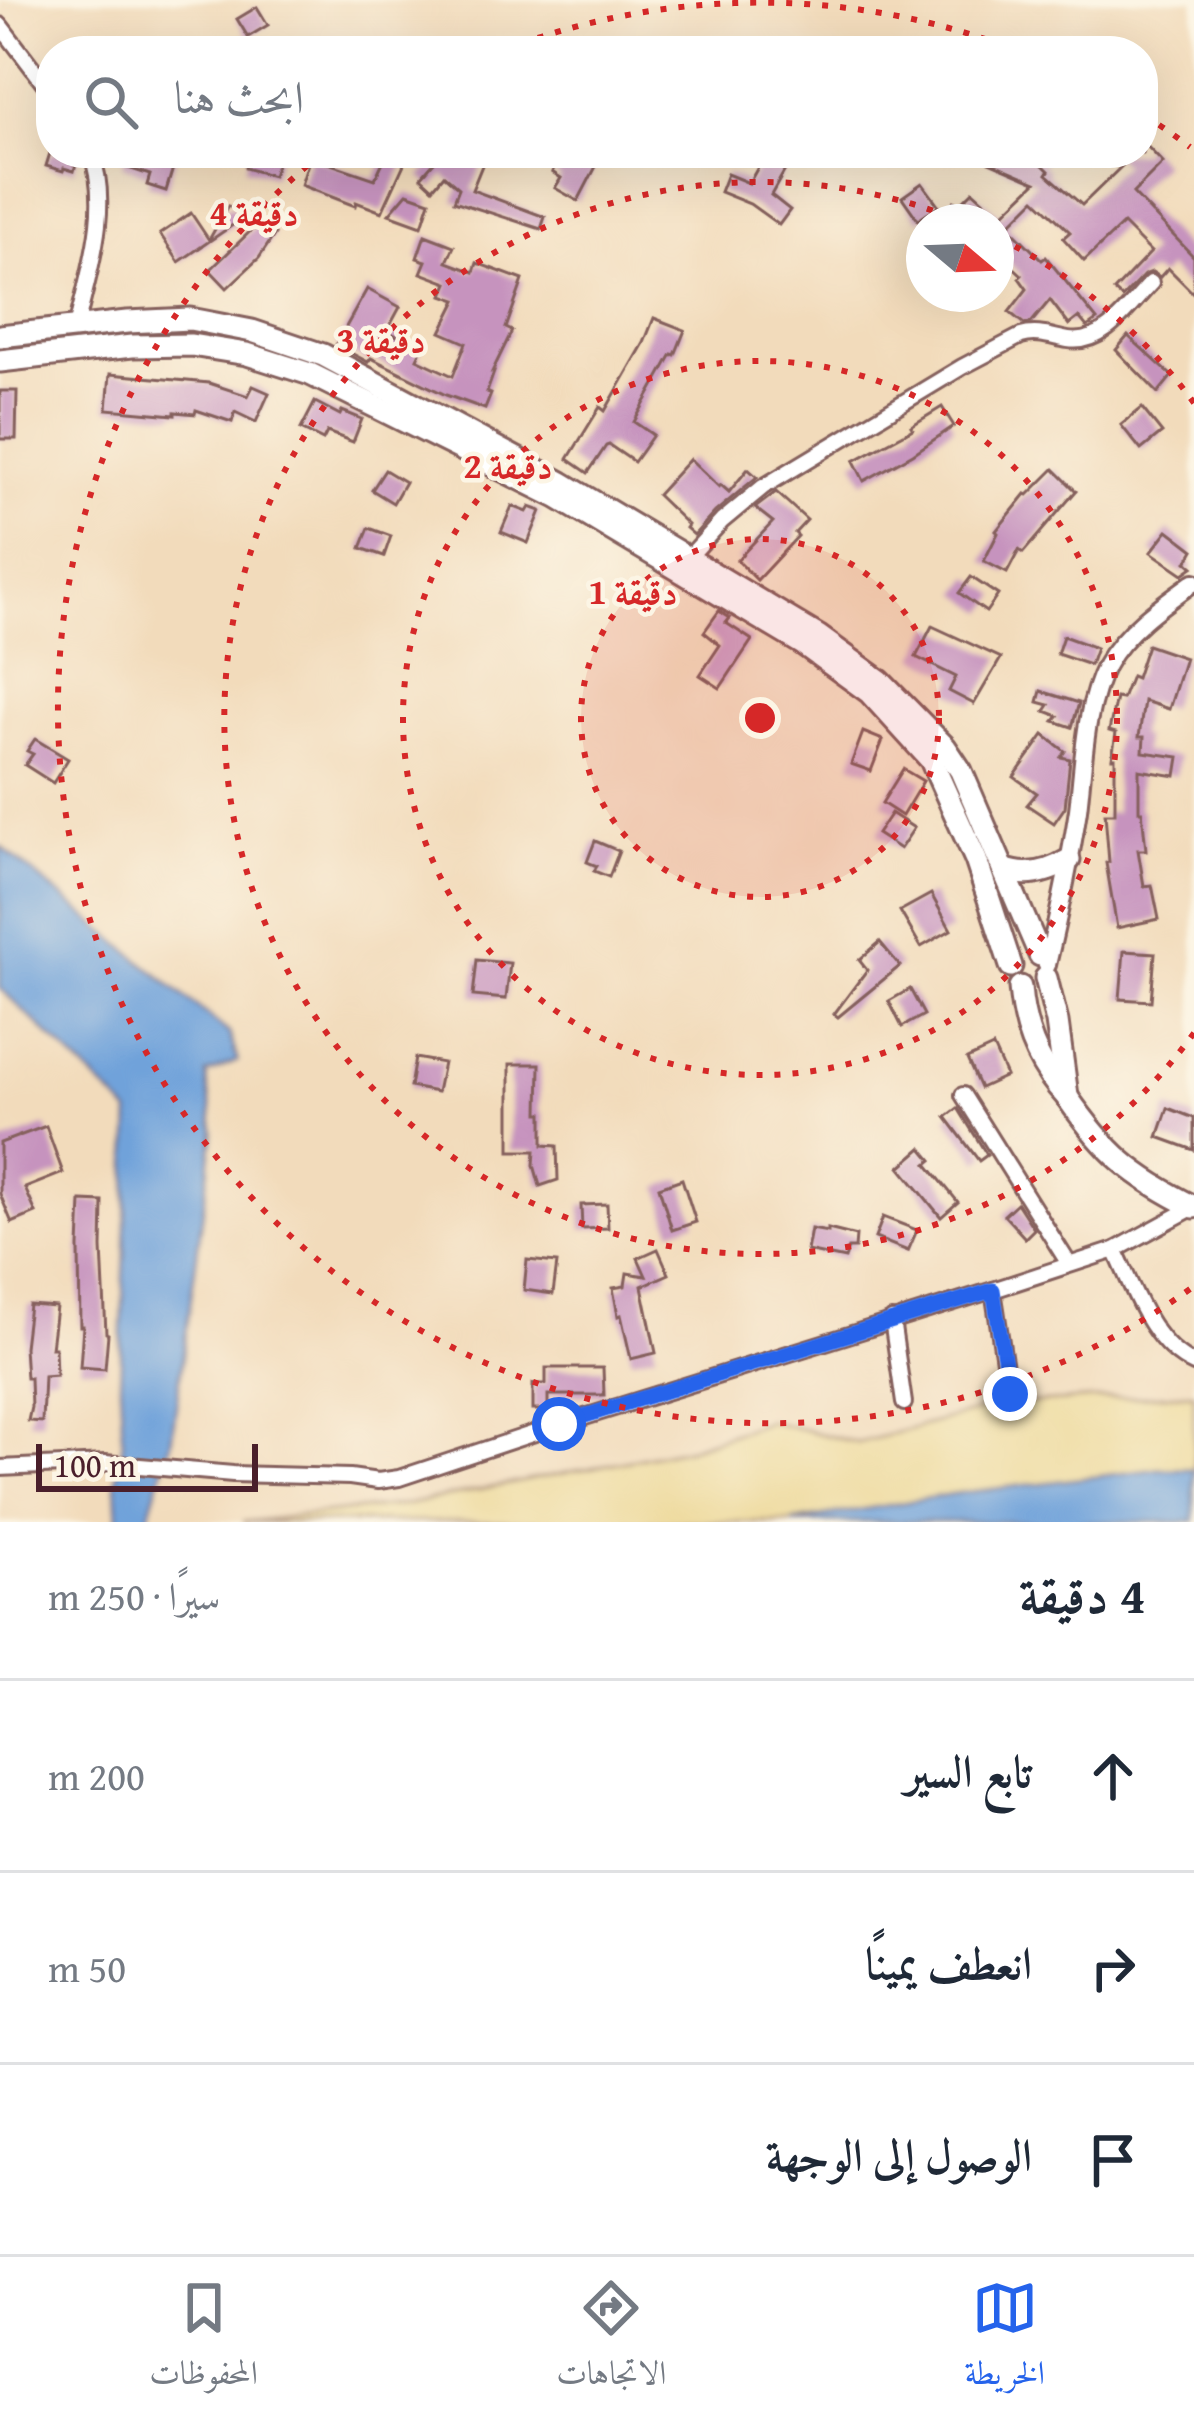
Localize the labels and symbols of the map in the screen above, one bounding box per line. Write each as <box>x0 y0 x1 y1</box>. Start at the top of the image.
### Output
text: 4 دقيقة <box>209 185 299 238</box>
north arrow <box>906 204 1014 312</box>
text: 3 دقيقة <box>336 312 426 365</box>
text: 2 دقيقة <box>463 438 553 491</box>
text: 1 دقيقة <box>588 564 678 617</box>
centre of rings <box>739 697 781 739</box>
route end <box>983 1367 1037 1421</box>
route start <box>532 1397 586 1451</box>
scale bar <box>36 1438 258 1491</box>

